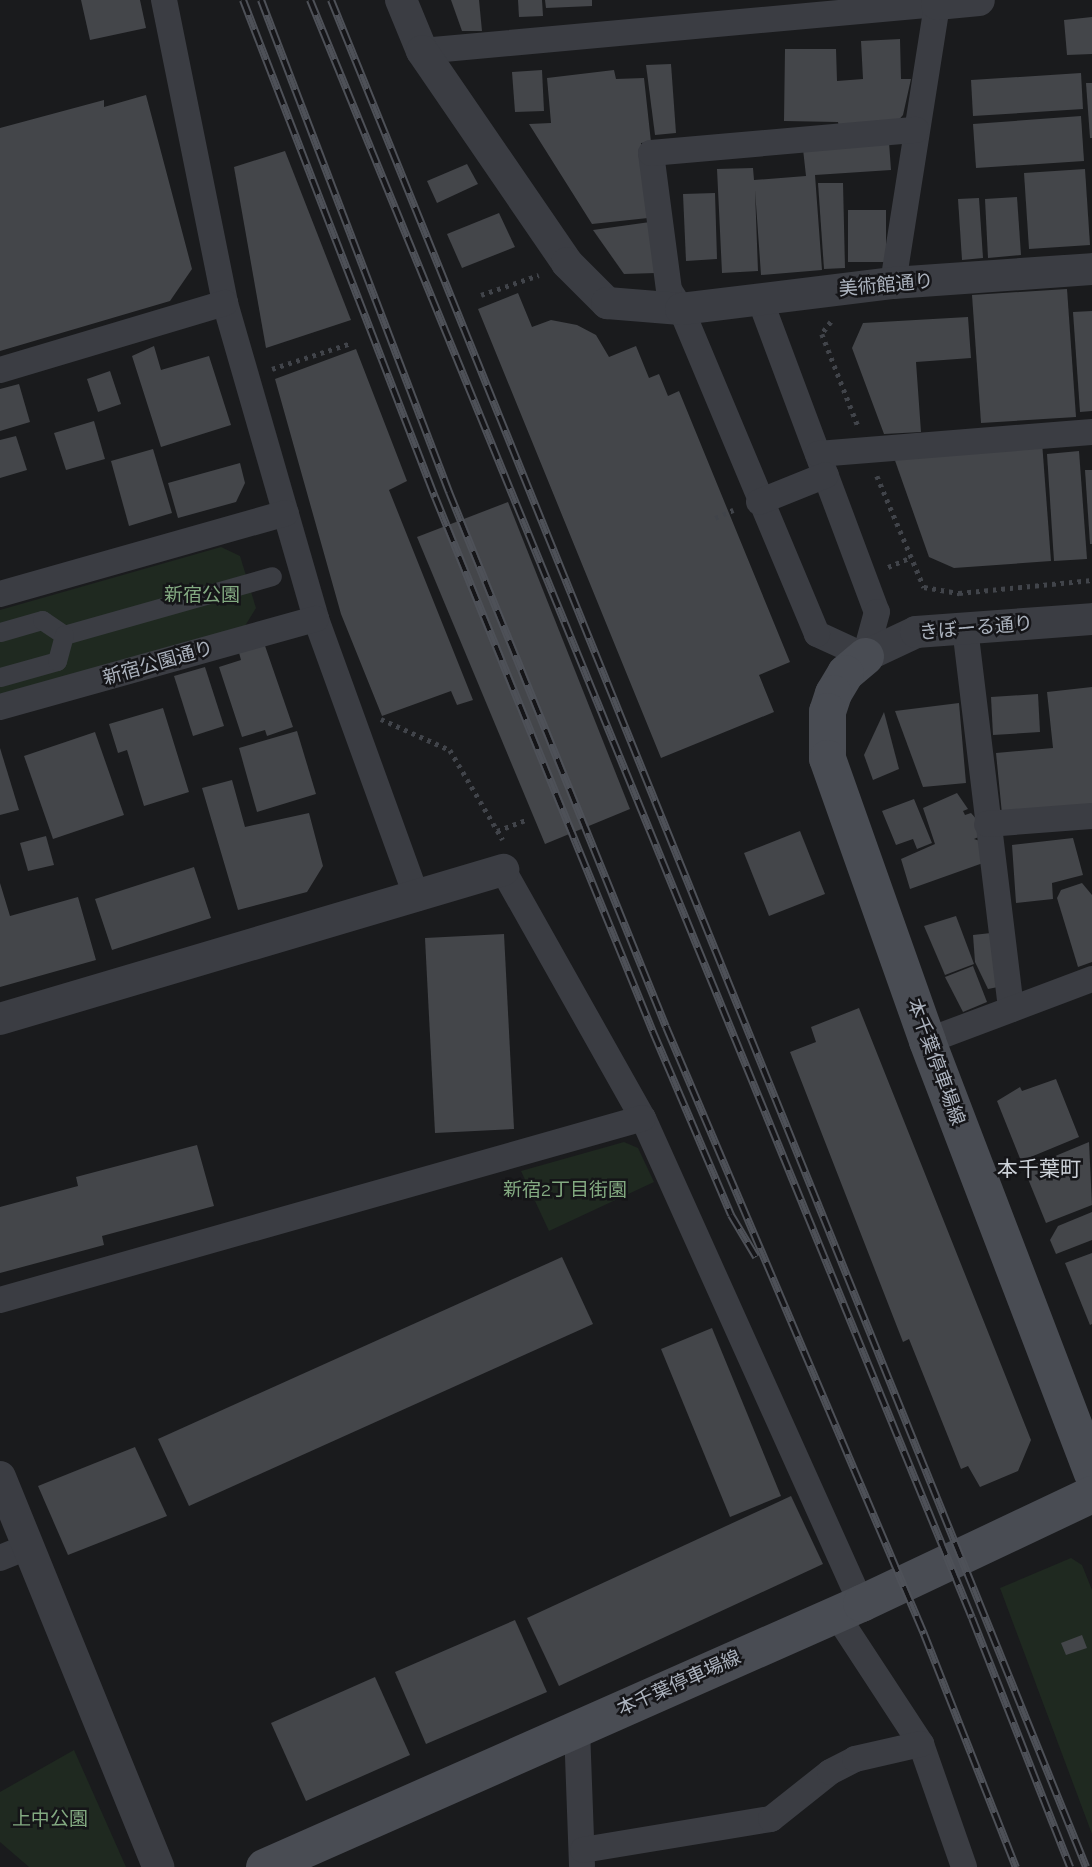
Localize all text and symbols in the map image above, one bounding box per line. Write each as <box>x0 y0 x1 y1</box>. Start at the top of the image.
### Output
street label: 美術館通り <box>838 270 934 300</box>
park label: 新宿公園 <box>164 584 240 606</box>
street label: きぼーる通り <box>918 612 1034 644</box>
street label: 新宿公園通り <box>100 636 216 690</box>
street label: 本千葉停車場線 <box>903 996 969 1128</box>
district label: 本千葉町 <box>997 1156 1081 1182</box>
park label: 新宿2丁目街園 <box>503 1179 627 1201</box>
street label: 本千葉停車場線 <box>614 1646 744 1720</box>
park label: 上中公園 <box>12 1808 88 1830</box>

